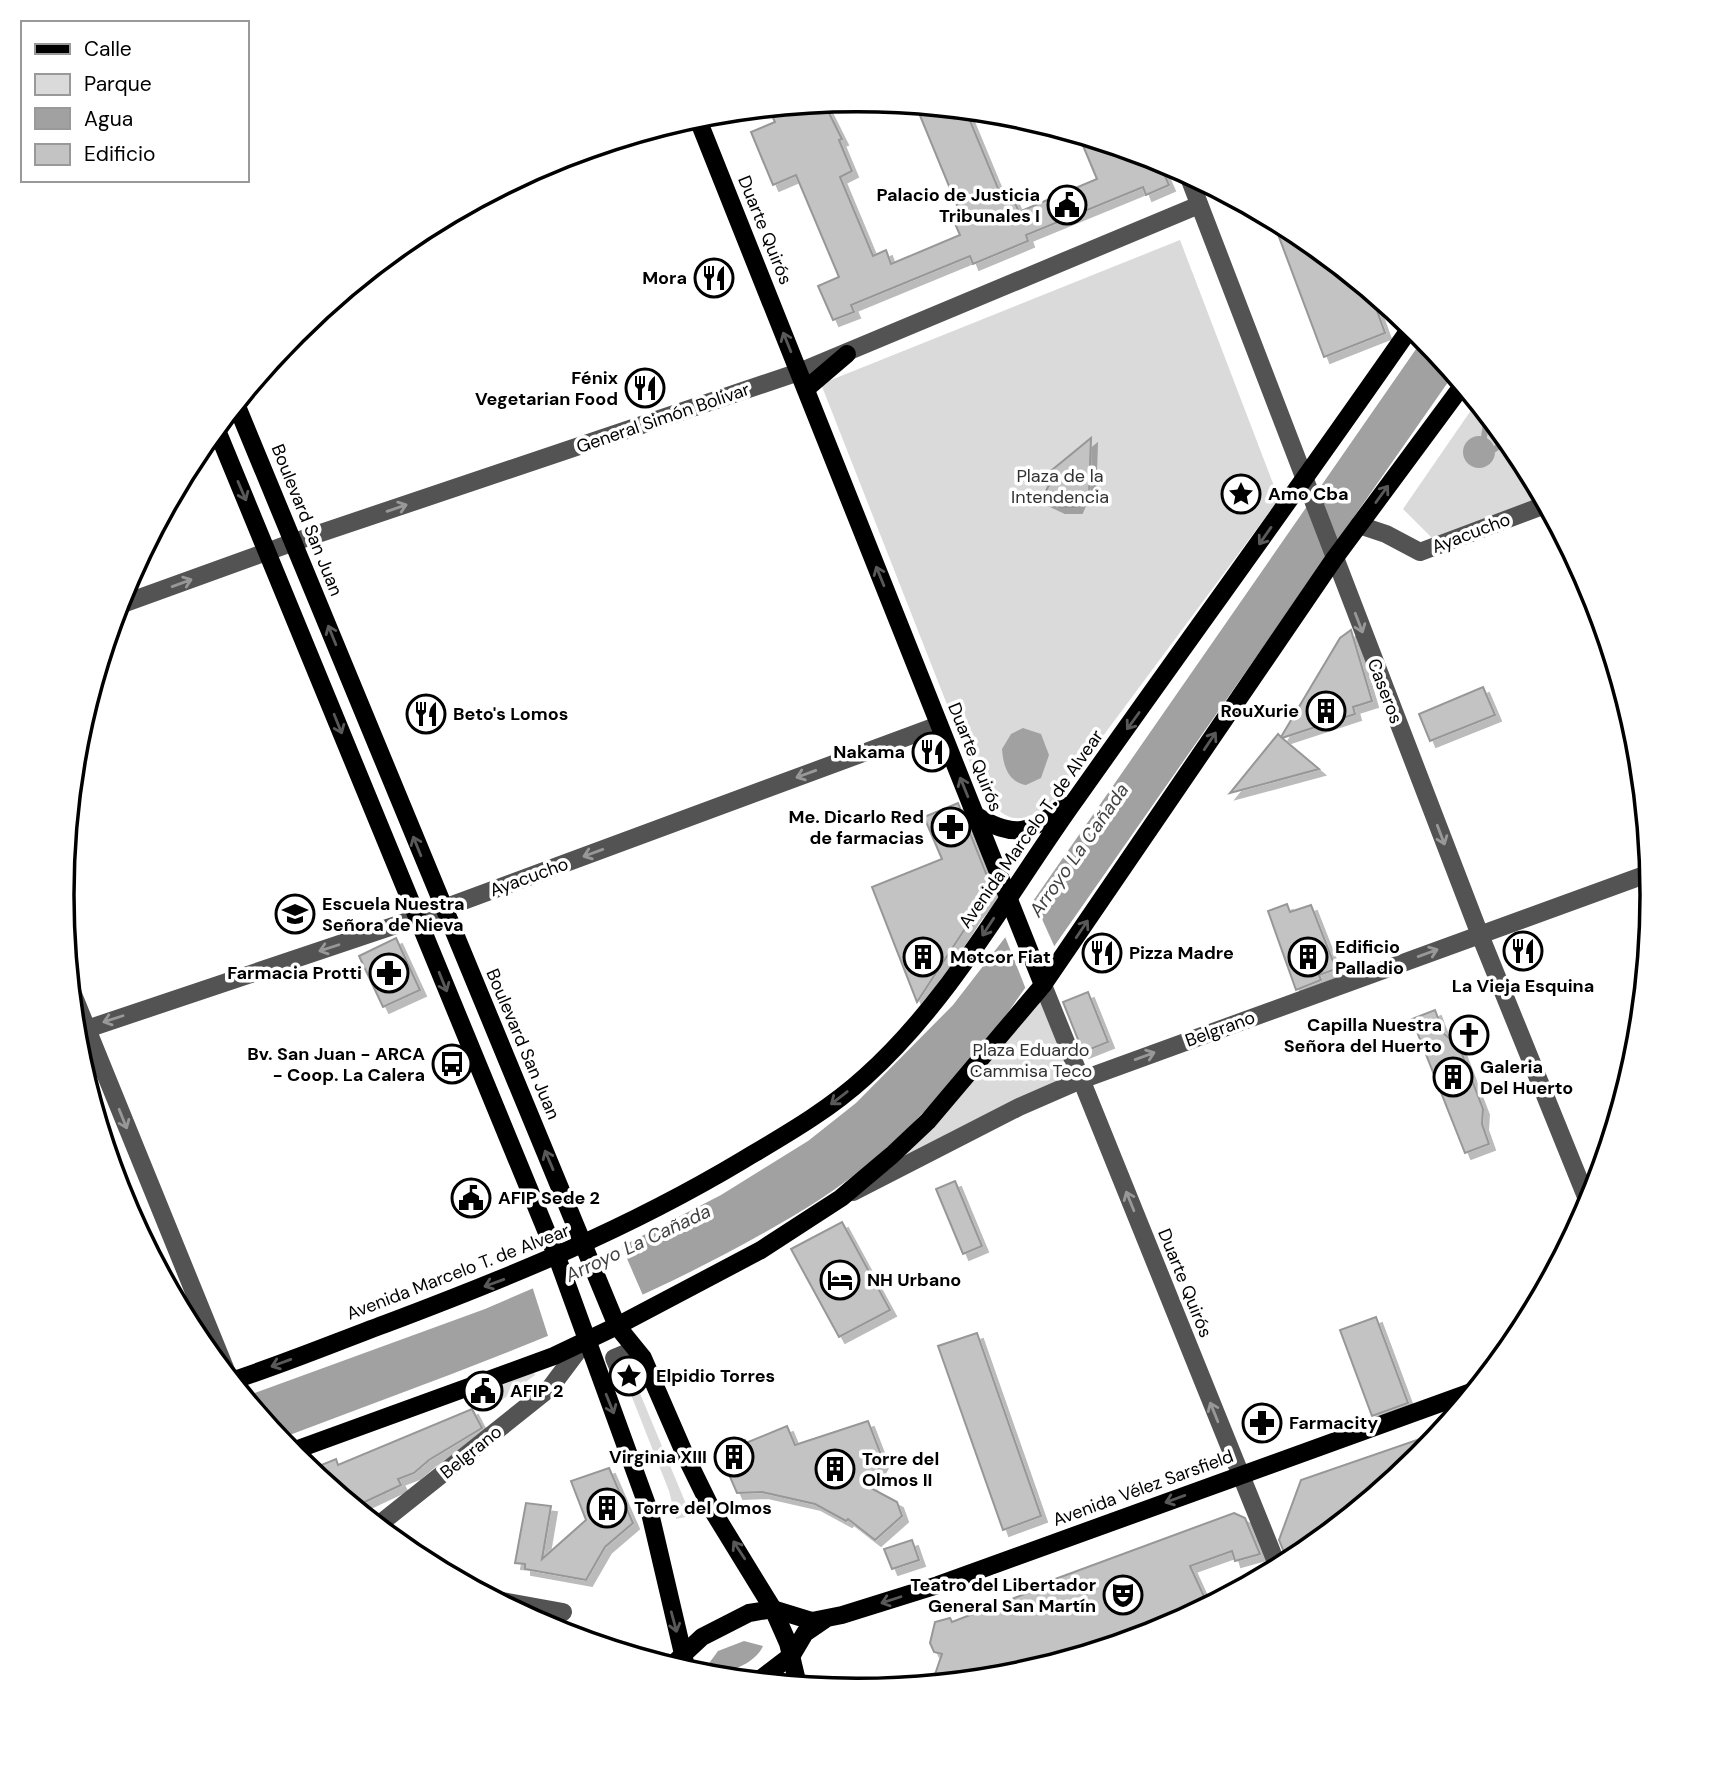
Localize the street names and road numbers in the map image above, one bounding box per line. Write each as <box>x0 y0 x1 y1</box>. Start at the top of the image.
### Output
street label: Duarte Quirós <box>732 172 798 288</box>
street label: General Simón Bolivar <box>573 377 753 459</box>
street label: Boulevard San Juan <box>266 441 348 599</box>
street label: Ayacucho <box>1428 507 1514 559</box>
street label: Caseros <box>1362 655 1408 727</box>
street label: Duarte Quirós <box>942 699 1008 815</box>
street label: Avenida Marcelo T. de Alvear <box>953 725 1109 933</box>
street label: Ayacucho <box>486 852 572 902</box>
street label: Boulevard San Juan <box>480 965 566 1123</box>
street label: Belgrano <box>1182 1005 1258 1053</box>
street label: Avenida Marcelo T. de Alvear <box>343 1218 573 1326</box>
street label: Duarte Quirós <box>1152 1225 1218 1341</box>
street label: Belgrano <box>435 1420 507 1484</box>
street label: Avenida Vélez Sarsfield <box>1049 1444 1237 1532</box>

